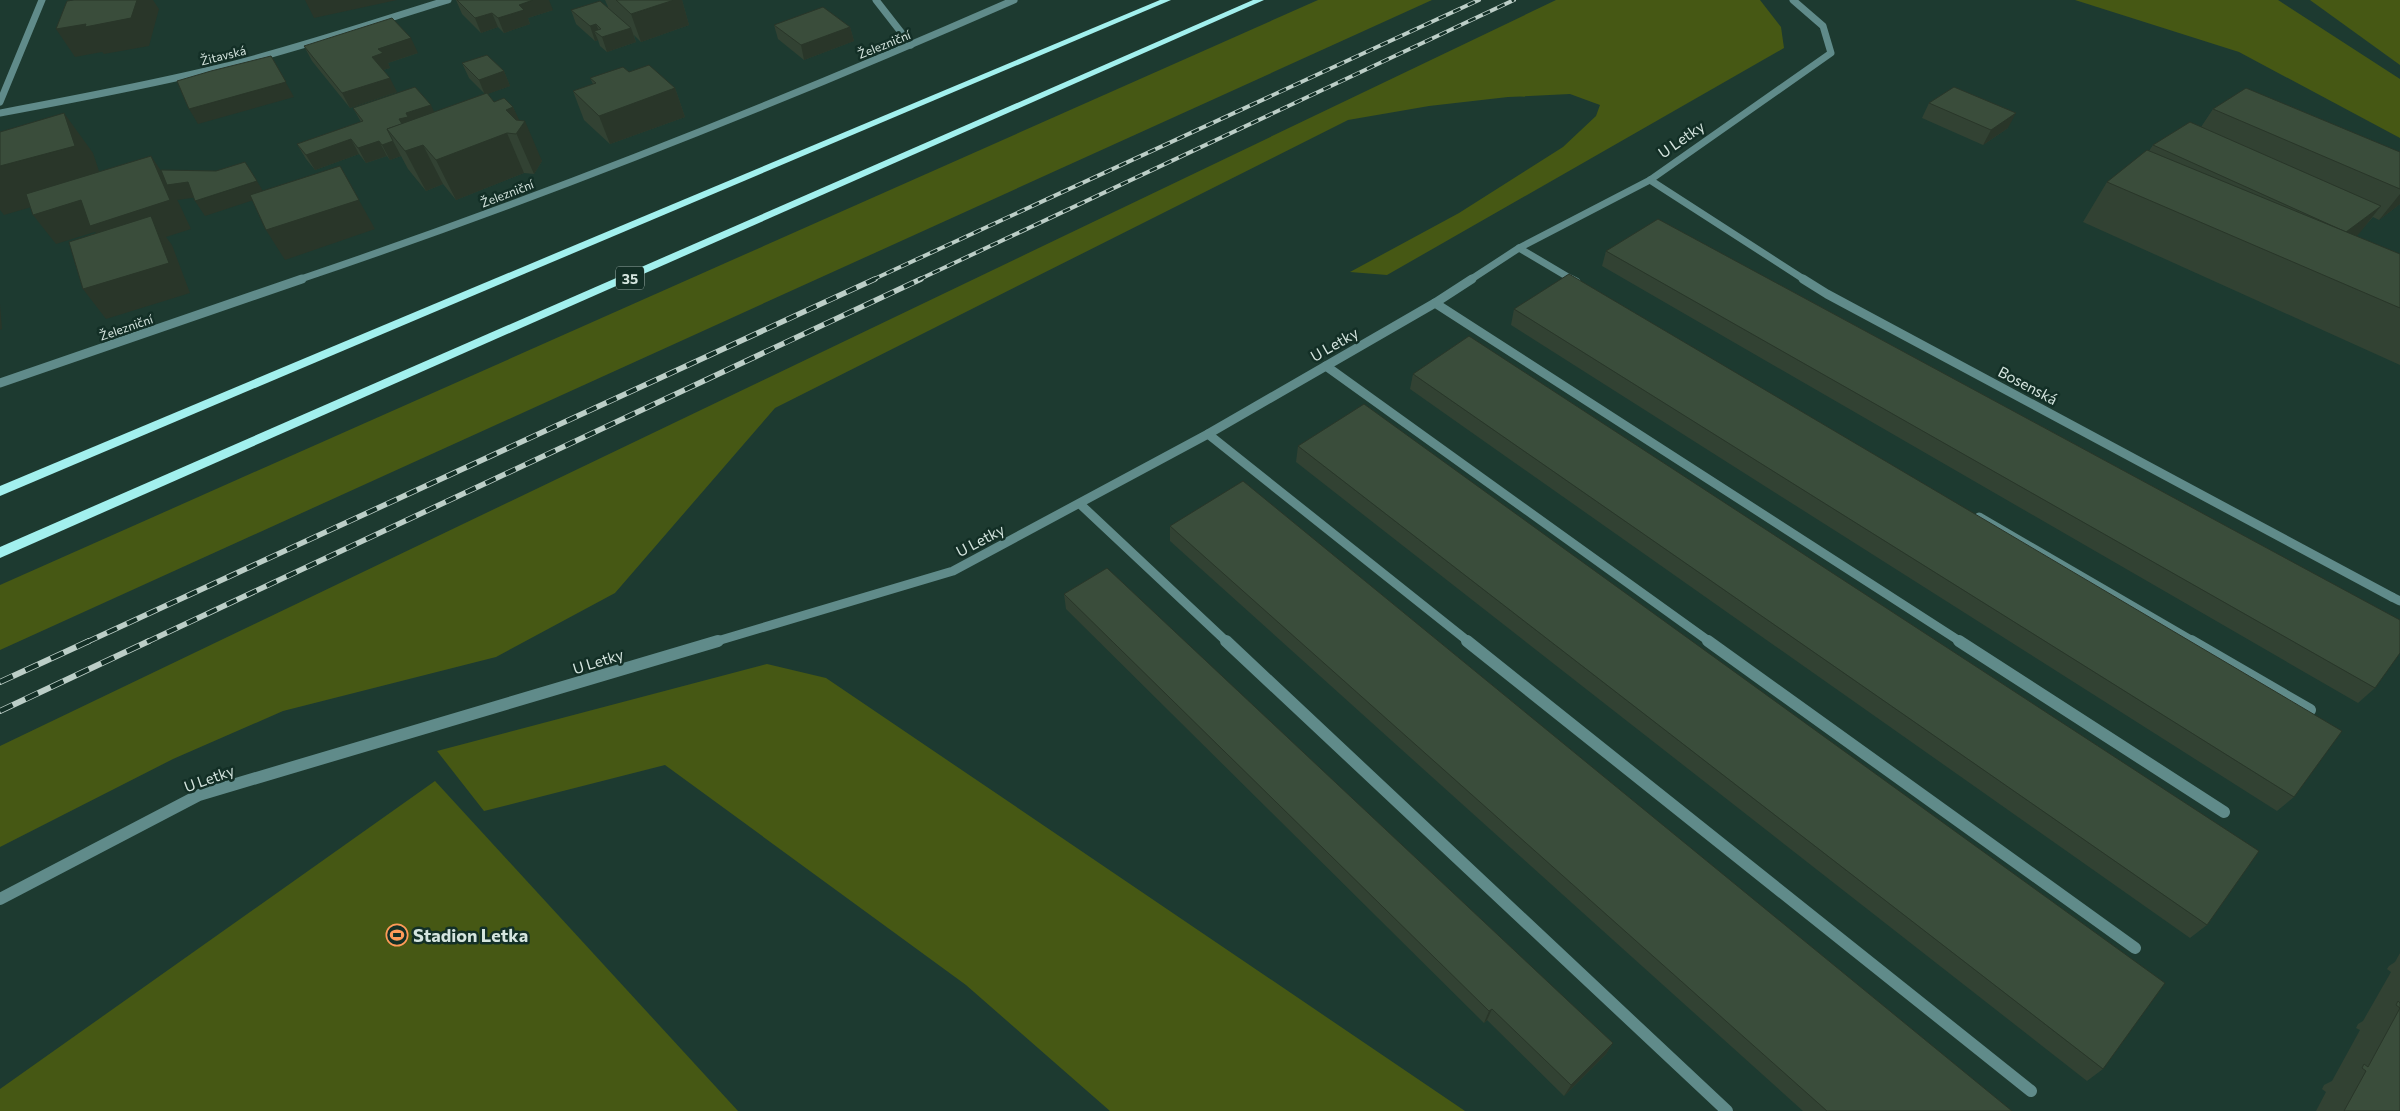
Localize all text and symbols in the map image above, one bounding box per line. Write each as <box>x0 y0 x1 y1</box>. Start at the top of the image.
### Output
street label: Železniční <box>856 27 913 61</box>
street label: Žitavská <box>199 43 247 67</box>
street label: U Letky <box>1654 117 1708 161</box>
street label: Železniční <box>479 176 536 209</box>
road number: 35 <box>616 266 644 290</box>
street label: Železniční <box>97 311 155 343</box>
street label: U Letky <box>1307 323 1361 365</box>
street label: Bosenská <box>1995 362 2061 408</box>
street label: U Letky <box>953 520 1008 560</box>
street label: U Letky <box>570 645 626 677</box>
street label: U Letky <box>181 761 237 795</box>
sports icon: Stadion Letka <box>385 923 409 947</box>
place label: Stadion Letka <box>413 924 528 946</box>

